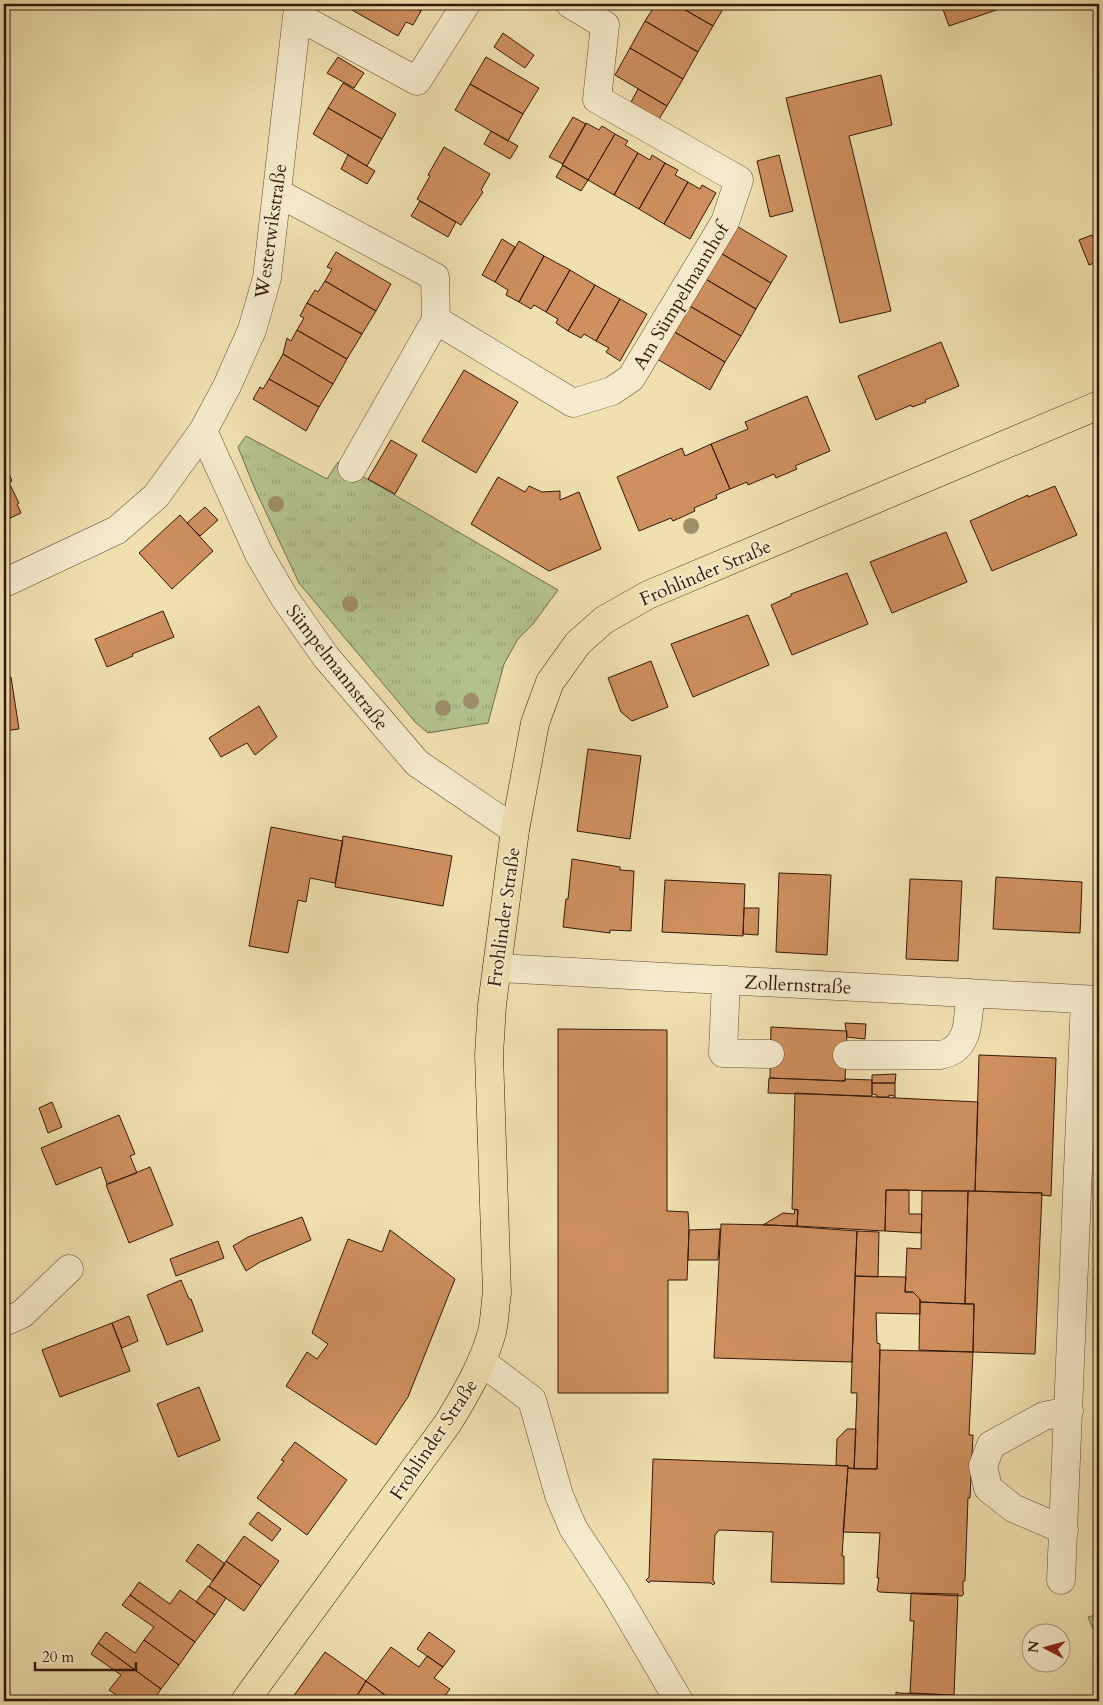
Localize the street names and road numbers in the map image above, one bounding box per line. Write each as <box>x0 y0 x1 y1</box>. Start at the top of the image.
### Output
street label: Westerwikstraße <box>249 162 293 301</box>
street label: Am Sümpelmannhof <box>627 216 737 375</box>
street label: Frohlinder Straße <box>636 533 775 612</box>
street label: Sümpelmannstraße <box>280 599 395 736</box>
street label: Frohlinder Straße <box>481 846 527 989</box>
street label: Zollernstraße <box>744 969 852 1001</box>
street label: Frohlinder Straße <box>384 1374 484 1505</box>

